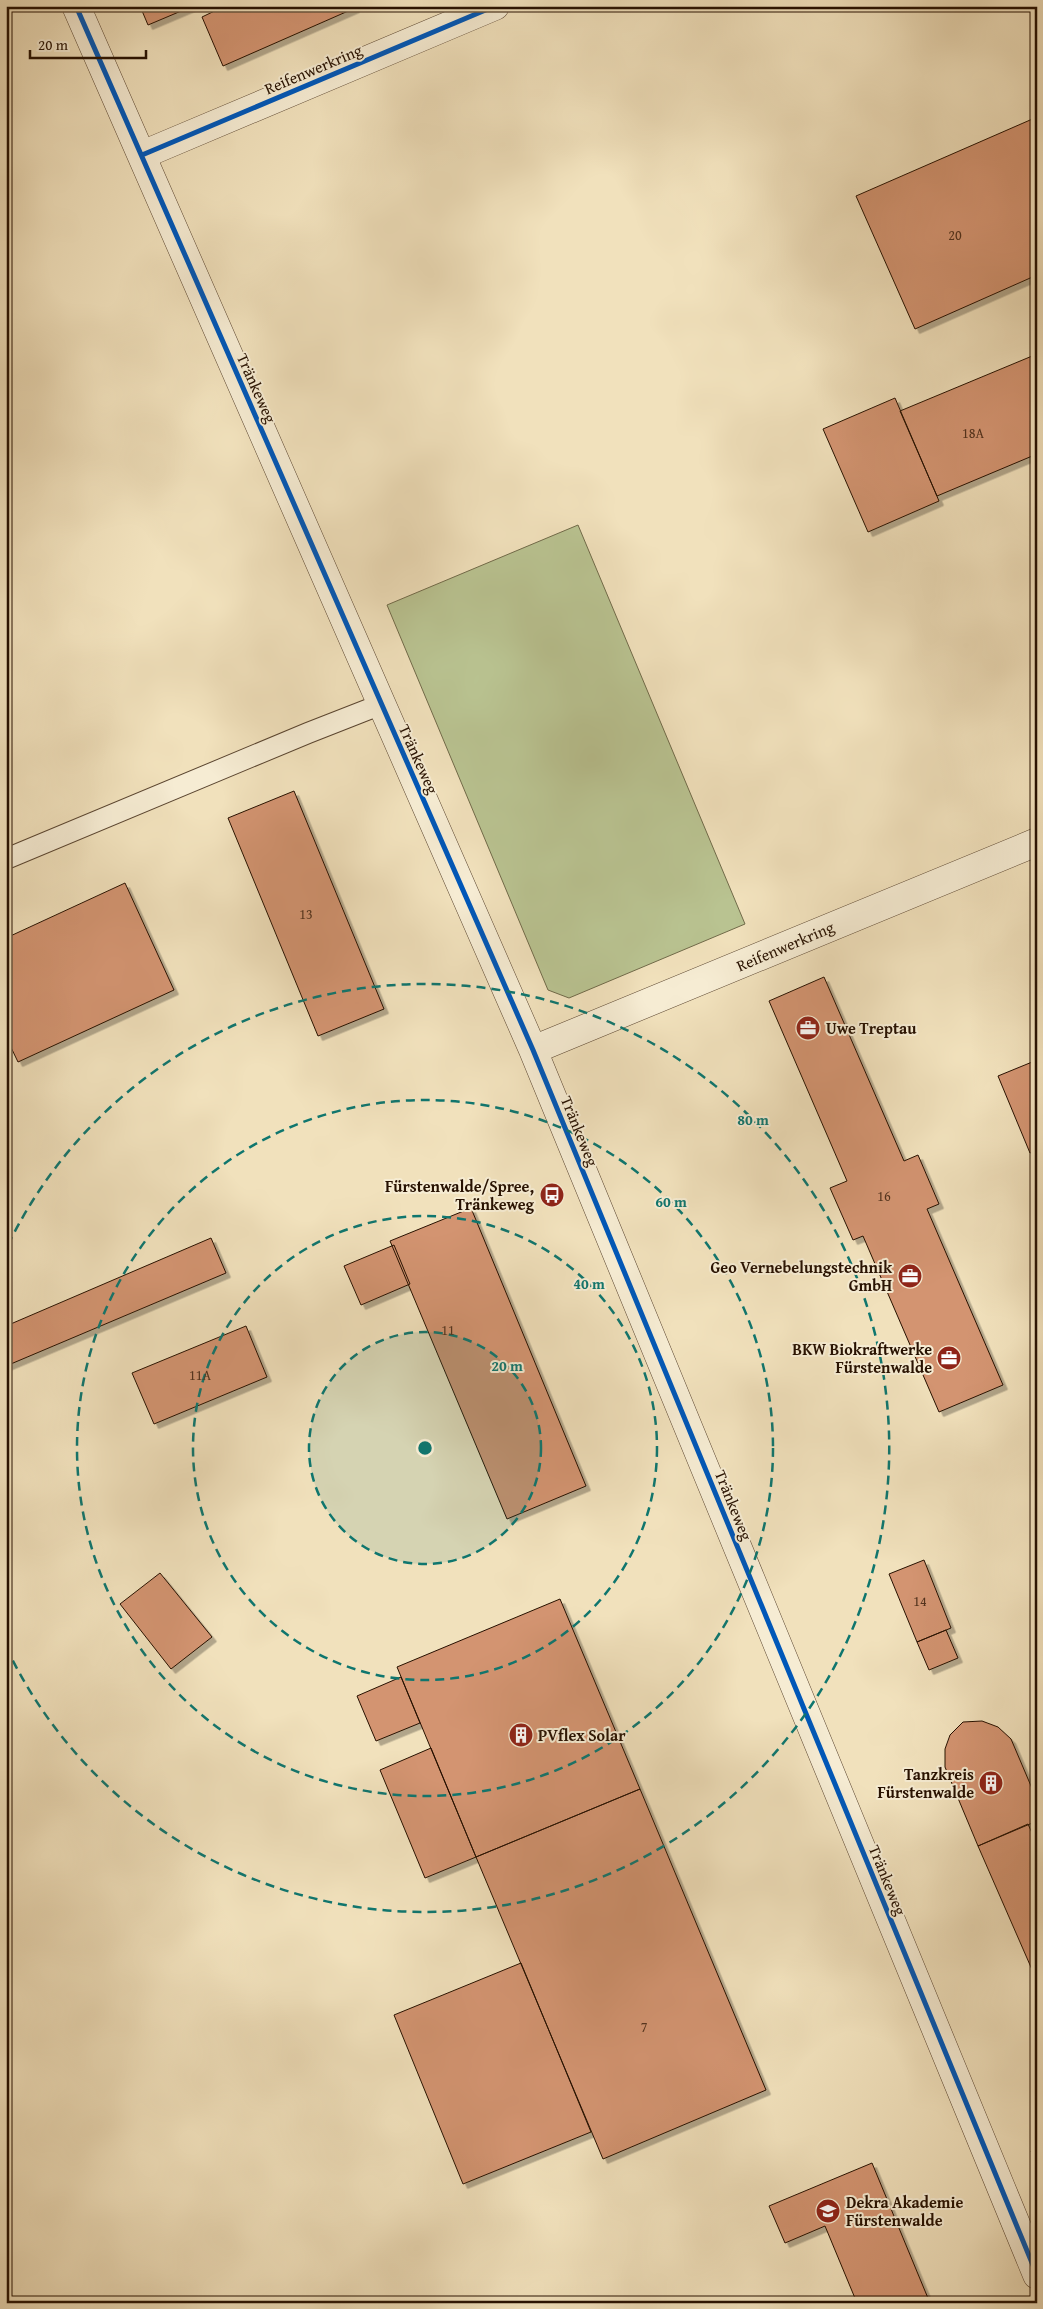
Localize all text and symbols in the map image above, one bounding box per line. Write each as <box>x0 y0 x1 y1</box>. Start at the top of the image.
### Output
scale bar <box>30 28 146 60</box>
text: 20 m <box>38 34 69 55</box>
street label: Reifenwerkring <box>260 38 366 100</box>
house number: 20 <box>948 225 962 245</box>
street label: Tränkeweg <box>231 349 283 427</box>
house number: 18A <box>962 423 984 443</box>
street label: Tränkeweg <box>393 720 445 798</box>
house number: 13 <box>299 904 313 924</box>
street label: Reifenwerkring <box>732 915 838 977</box>
office icon: Uwe Treptau <box>795 1015 821 1041</box>
place label: Uwe Treptau <box>826 1016 917 1040</box>
street label: Tränkeweg <box>555 1092 605 1170</box>
text: 80 m <box>737 1109 769 1130</box>
place label: Fürstenwalde/Spree, Tränkeweg <box>385 1174 535 1216</box>
bus stop icon: Fürstenwalde/Spree, Tränkeweg <box>539 1182 565 1208</box>
house number: 16 <box>877 1186 891 1206</box>
text: 60 m <box>655 1191 687 1212</box>
place label: Geo Vernebelungstechnik GmbH <box>711 1255 893 1297</box>
office icon: Geo Vernebelungstechnik GmbH <box>897 1263 923 1289</box>
text: 40 m <box>573 1273 605 1294</box>
house number: 11 <box>441 1320 455 1340</box>
place label: BKW Biokraftwerke Fürstenwalde <box>792 1337 932 1379</box>
office icon: BKW Biokraftwerke Fürstenwalde <box>936 1345 962 1371</box>
text: 20 m <box>491 1355 523 1376</box>
house number: 11A <box>189 1365 211 1385</box>
centre of rings <box>416 1439 434 1457</box>
street label: Tränkeweg <box>709 1466 759 1544</box>
house number: 14 <box>913 1591 927 1611</box>
building icon: PVflex Solar <box>508 1722 534 1748</box>
place label: PVflex Solar <box>538 1723 626 1747</box>
place label: Tanzkreis Fürstenwalde <box>877 1762 974 1804</box>
building icon: Tanzkreis Fürstenwalde <box>978 1770 1004 1796</box>
street label: Tränkeweg <box>863 1841 913 1919</box>
house number: 7 <box>641 2017 648 2037</box>
place label: Dekra Akademie Fürstenwalde <box>846 2190 964 2232</box>
school or university icon: Dekra Akademie Fürstenwalde <box>815 2198 841 2224</box>

